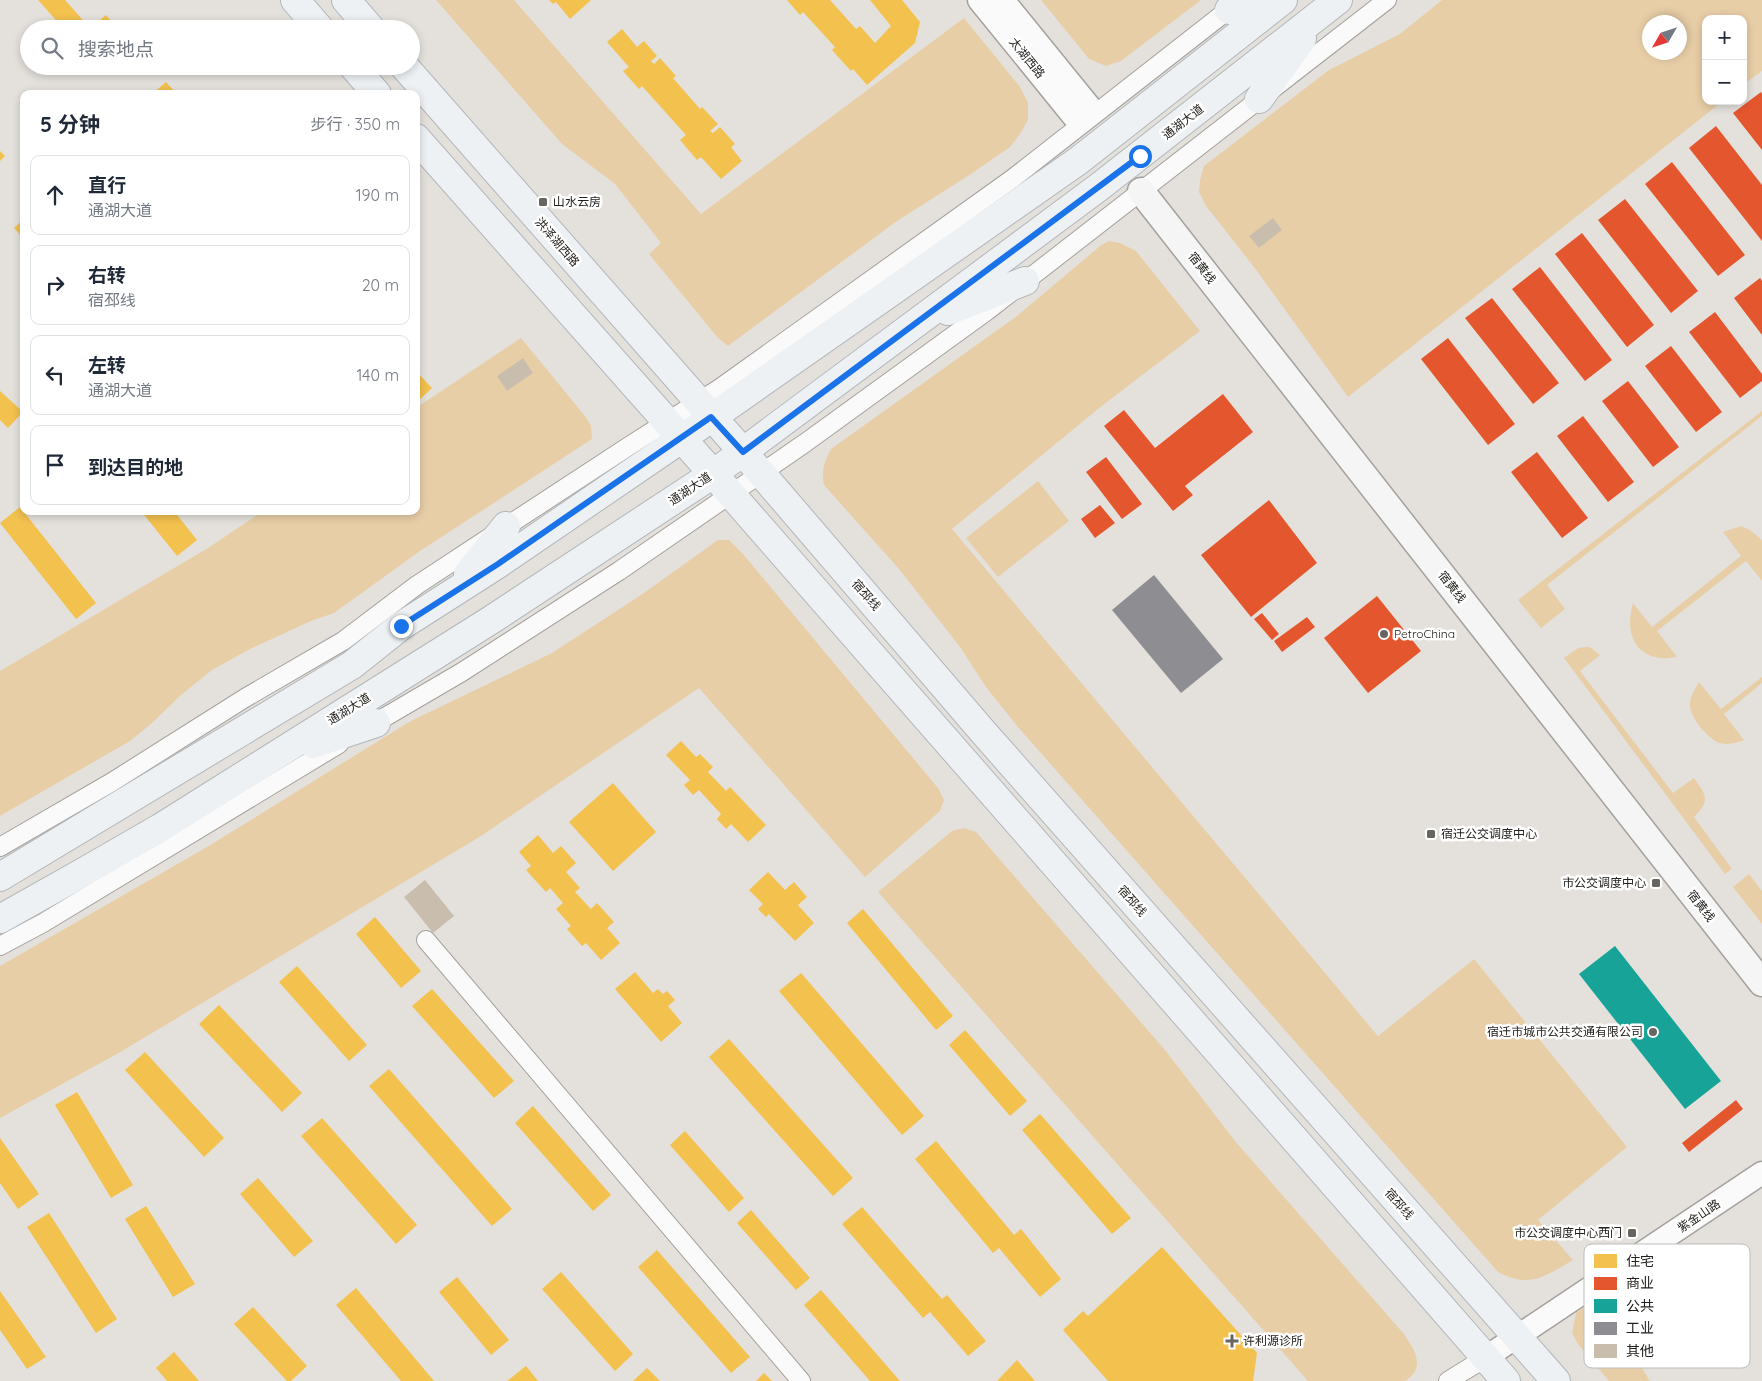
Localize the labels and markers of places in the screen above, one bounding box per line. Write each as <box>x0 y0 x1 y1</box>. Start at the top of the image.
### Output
place label: 山水云房 <box>553 194 601 209</box>
marker: 山水云房 <box>537 196 549 208</box>
place label: PetroChina <box>1394 626 1455 641</box>
marker: PetroChina <box>1378 628 1390 640</box>
place label: 宿迁公交调度中心 <box>1441 826 1537 841</box>
marker: 宿迁公交调度中心 <box>1425 828 1437 840</box>
place label: 市公交调度中心 <box>1562 875 1646 890</box>
marker: 市公交调度中心 <box>1650 877 1662 889</box>
place label: 宿迁市城市公共交通有限公司 <box>1487 1024 1643 1039</box>
marker: 宿迁市城市公共交通有限公司 <box>1647 1026 1659 1038</box>
place label: 市公交调度中心西门 <box>1514 1225 1622 1240</box>
marker: 市公交调度中心西门 <box>1626 1227 1638 1239</box>
place label: 许利源诊所 <box>1243 1333 1303 1348</box>
marker: 许利源诊所 <box>1225 1334 1239 1348</box>

